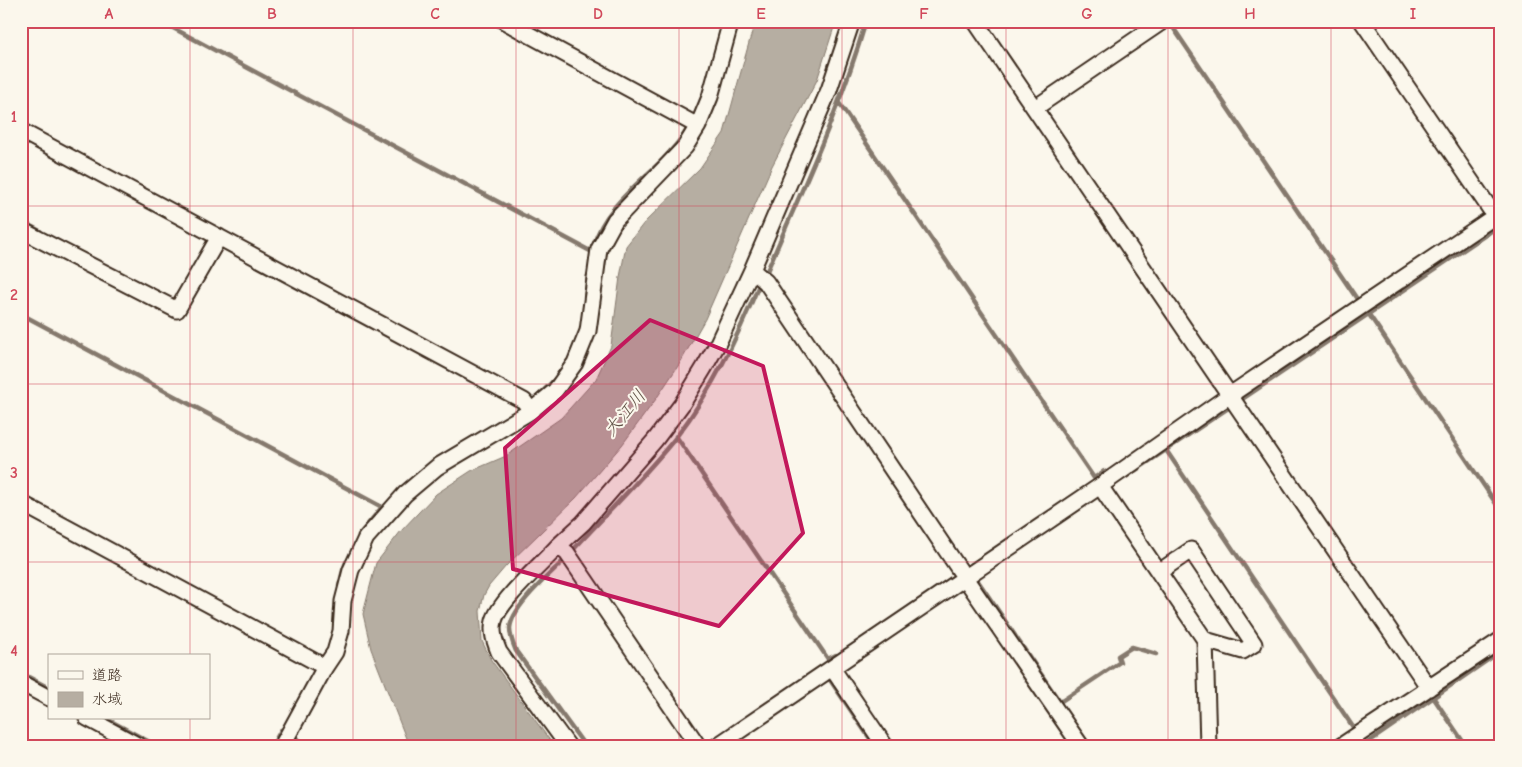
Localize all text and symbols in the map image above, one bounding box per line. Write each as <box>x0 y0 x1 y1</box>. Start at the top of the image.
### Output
text: A <box>105 5 114 23</box>
text: B <box>267 5 277 23</box>
text: C <box>430 5 440 23</box>
text: D <box>593 5 603 23</box>
text: E <box>756 5 766 23</box>
text: F <box>919 5 929 23</box>
text: G <box>1081 5 1093 23</box>
text: H <box>1244 5 1256 23</box>
text: I <box>1410 5 1416 23</box>
text: 1 <box>11 108 17 126</box>
text: 2 <box>10 286 18 304</box>
water label: 大江川 <box>600 386 650 440</box>
text: 3 <box>10 464 18 482</box>
text: 4 <box>10 642 18 660</box>
legend <box>48 654 210 720</box>
text: 道路 <box>92 666 122 684</box>
text: 水域 <box>92 690 122 708</box>

